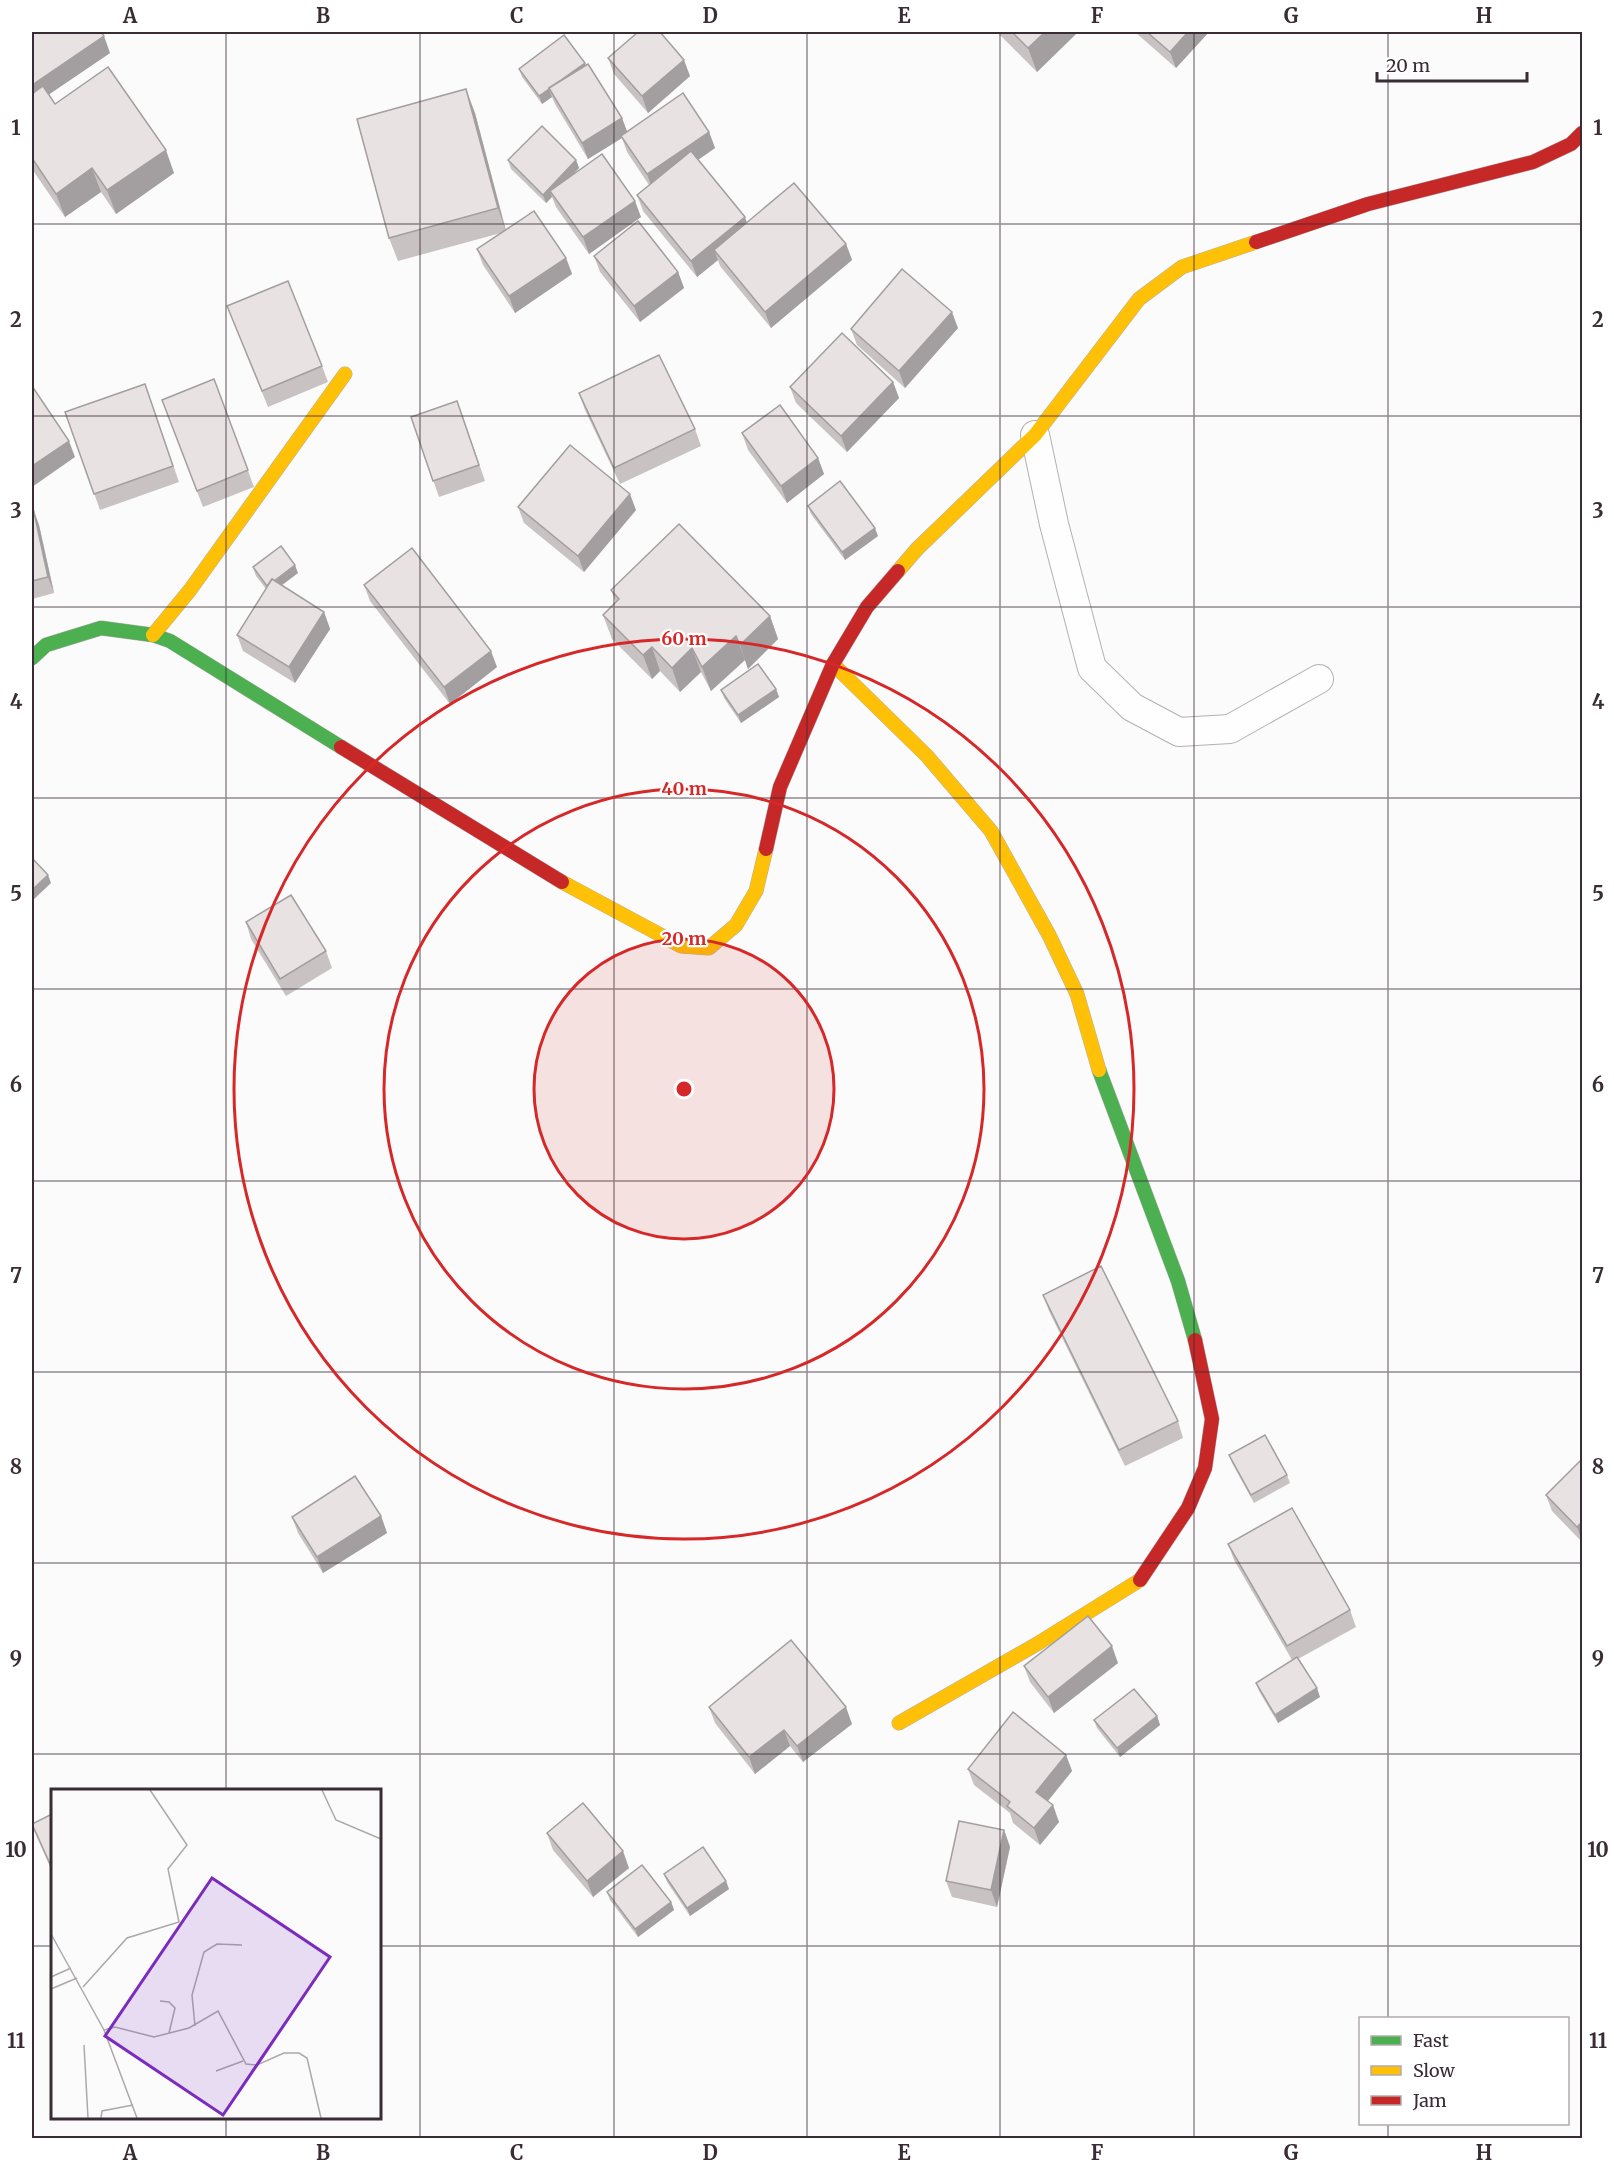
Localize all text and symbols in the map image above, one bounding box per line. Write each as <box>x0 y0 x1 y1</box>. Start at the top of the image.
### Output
text: A <box>122 3 138 28</box>
text: B <box>316 3 330 28</box>
text: C <box>510 3 524 28</box>
text: D <box>702 3 718 28</box>
text: E <box>897 3 911 28</box>
text: F <box>1091 3 1104 28</box>
text: G <box>1284 3 1299 28</box>
text: H <box>1476 3 1492 28</box>
scale bar <box>1377 45 1527 83</box>
text: 20 m <box>1386 54 1430 77</box>
text: 1 <box>11 115 21 140</box>
text: 1 <box>1593 115 1603 140</box>
text: 2 <box>10 307 22 332</box>
text: 2 <box>1592 307 1604 332</box>
text: 3 <box>10 498 22 523</box>
text: 3 <box>1592 498 1604 523</box>
text: 60 m <box>661 627 707 650</box>
text: 4 <box>10 689 23 714</box>
text: 4 <box>1592 689 1605 714</box>
text: 40 m <box>661 777 707 800</box>
text: 5 <box>10 881 22 906</box>
text: 5 <box>1592 881 1604 906</box>
text: 20 m <box>662 927 706 950</box>
text: 6 <box>10 1072 22 1097</box>
text: 6 <box>1592 1072 1604 1097</box>
centre of rings <box>674 1079 694 1099</box>
text: 7 <box>10 1263 22 1288</box>
text: 7 <box>1592 1263 1604 1288</box>
text: 8 <box>10 1454 22 1479</box>
text: 8 <box>1592 1454 1604 1479</box>
text: 9 <box>10 1646 22 1671</box>
text: 9 <box>1592 1646 1604 1671</box>
inset map <box>51 1789 381 2119</box>
text: 10 <box>5 1837 27 1862</box>
text: 10 <box>1587 1837 1609 1862</box>
legend <box>1359 2017 1569 2125</box>
text: 11 <box>7 2028 25 2053</box>
text: 11 <box>1589 2028 1607 2053</box>
text: Fast <box>1413 2029 1449 2052</box>
text: Slow <box>1413 2059 1456 2082</box>
text: Jam <box>1412 2089 1447 2112</box>
text: A <box>122 2140 138 2165</box>
text: B <box>316 2140 330 2165</box>
text: C <box>510 2140 524 2165</box>
text: D <box>702 2140 718 2165</box>
text: E <box>897 2140 911 2165</box>
text: F <box>1091 2140 1104 2165</box>
text: G <box>1284 2140 1299 2165</box>
text: H <box>1476 2140 1492 2165</box>

